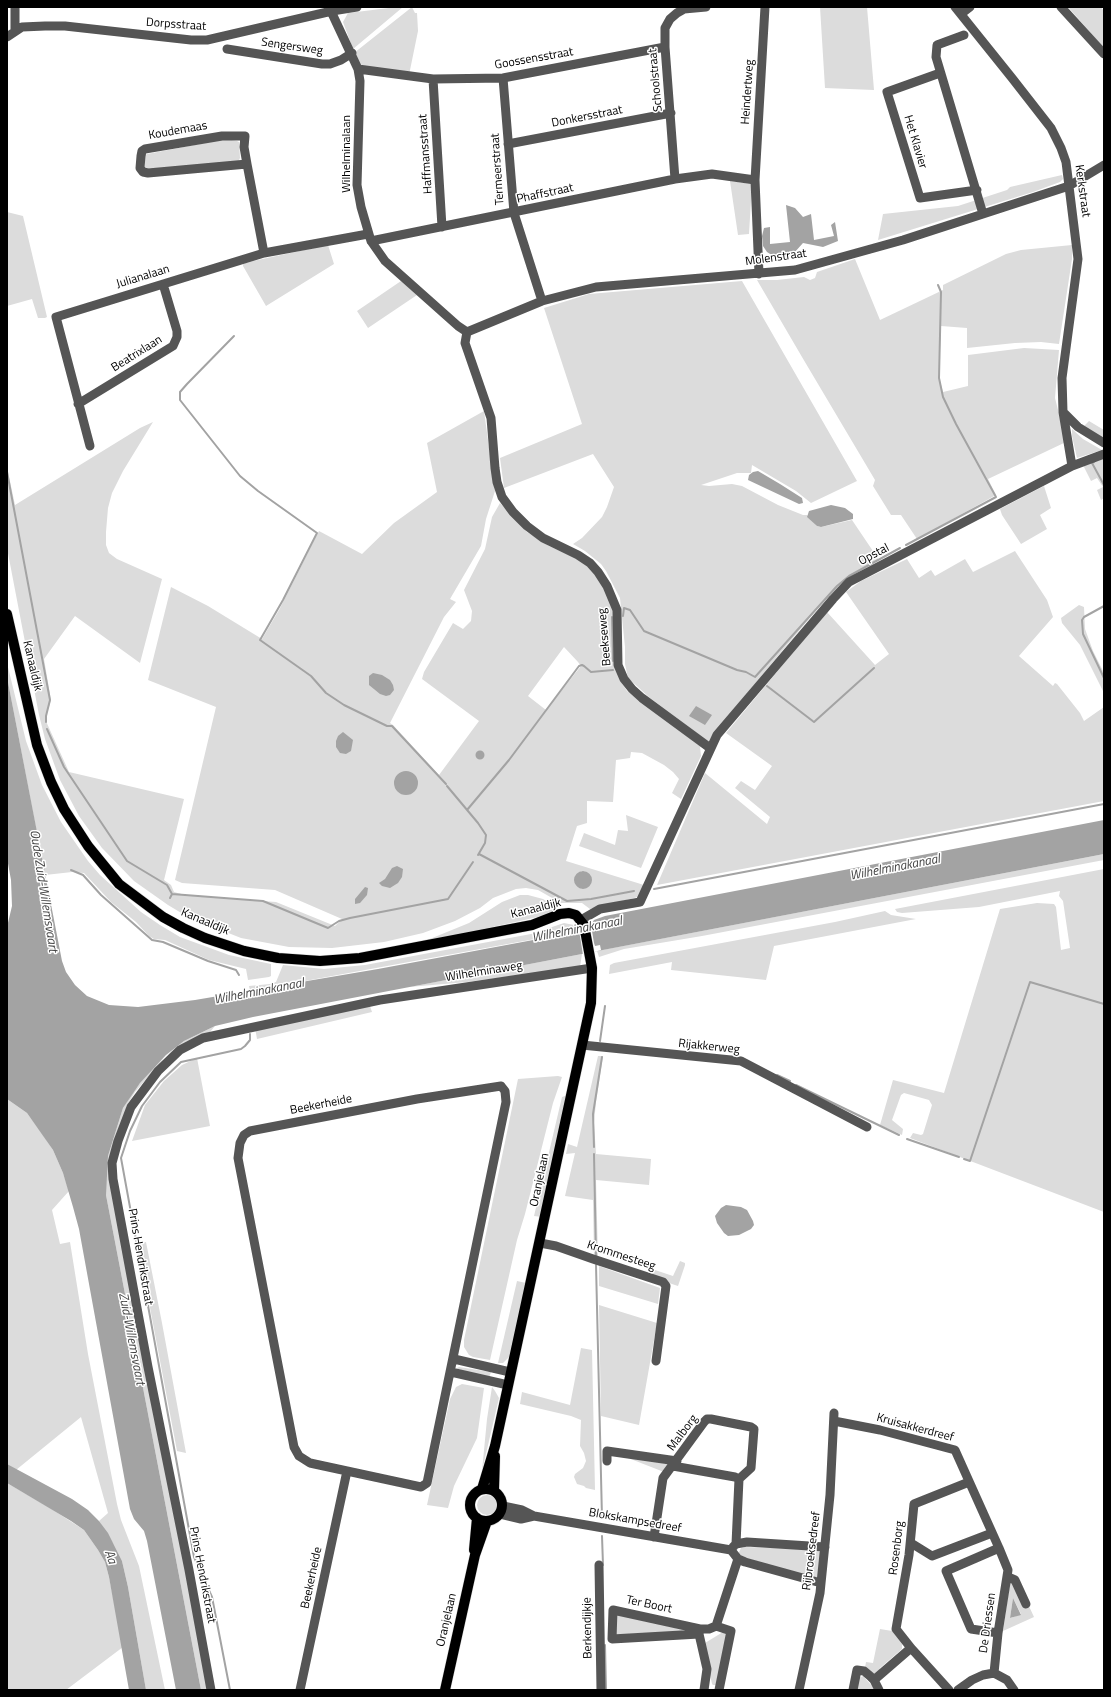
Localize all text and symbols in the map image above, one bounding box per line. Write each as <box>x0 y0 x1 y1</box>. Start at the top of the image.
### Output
street label: Dorpsstraat <box>145 16 207 34</box>
street label: Sengersweg <box>260 36 324 58</box>
street label: Goossensstraat <box>494 45 574 73</box>
street label: Schoolstraat <box>646 48 666 112</box>
street label: Heindertweg <box>739 59 757 125</box>
street label: Donkersstraat <box>550 103 624 131</box>
street label: Haffmansstraat <box>416 113 436 195</box>
street label: Het Klavier <box>900 114 930 170</box>
street label: Wilhelminalaan <box>340 115 354 193</box>
street label: Koudemaas <box>148 119 208 143</box>
street label: Termeerstraat <box>488 133 508 205</box>
street label: Kerkstraat <box>1071 164 1093 218</box>
street label: Phaffstraat <box>515 181 575 207</box>
street label: Molenstraat <box>744 247 808 269</box>
street label: Julianalaan <box>115 262 171 292</box>
street label: Beatrixlaan <box>109 333 165 375</box>
street label: Opstal <box>856 541 892 569</box>
street label: Beekseweg <box>595 607 615 667</box>
street label: Kanaaldijk <box>19 639 45 693</box>
water label: Oude Zuid-Willemsvaart <box>26 829 60 953</box>
water label: Wilhelminakanaal <box>849 852 941 884</box>
street label: Kanaaldijk <box>509 896 563 922</box>
street label: Kanaaldijk <box>179 905 231 939</box>
water label: Wilhelminakanaal <box>531 914 623 946</box>
street label: Wilhelminaweg <box>444 959 524 985</box>
water label: Wilhelminakanaal <box>213 976 305 1008</box>
street label: Rijakkerweg <box>678 1037 740 1057</box>
street label: Beekerheide <box>289 1092 353 1118</box>
street label: Oranjelaan <box>527 1152 553 1208</box>
street label: Prins Hendrikstraat <box>124 1207 156 1307</box>
street label: Krommesteeg <box>585 1238 657 1274</box>
water label: Zuid-Willemsvaart <box>114 1292 148 1386</box>
street label: Kruisakkerdreef <box>875 1411 955 1445</box>
street label: Malborg <box>665 1412 701 1454</box>
street label: Blokskampsedreef <box>587 1506 683 1536</box>
street label: Rijbroeksedreef <box>800 1511 824 1591</box>
street label: Rosenborg <box>887 1520 907 1576</box>
street label: Prins Hendrikstraat <box>186 1525 218 1625</box>
street label: Beekerheide <box>298 1546 326 1610</box>
water label: Aa <box>100 1548 120 1566</box>
street label: Oranjelaan <box>434 1592 460 1648</box>
street label: De Driessen <box>977 1592 999 1654</box>
street label: Ter Boort <box>625 1593 673 1617</box>
street label: Berkendijkje <box>580 1597 596 1659</box>

